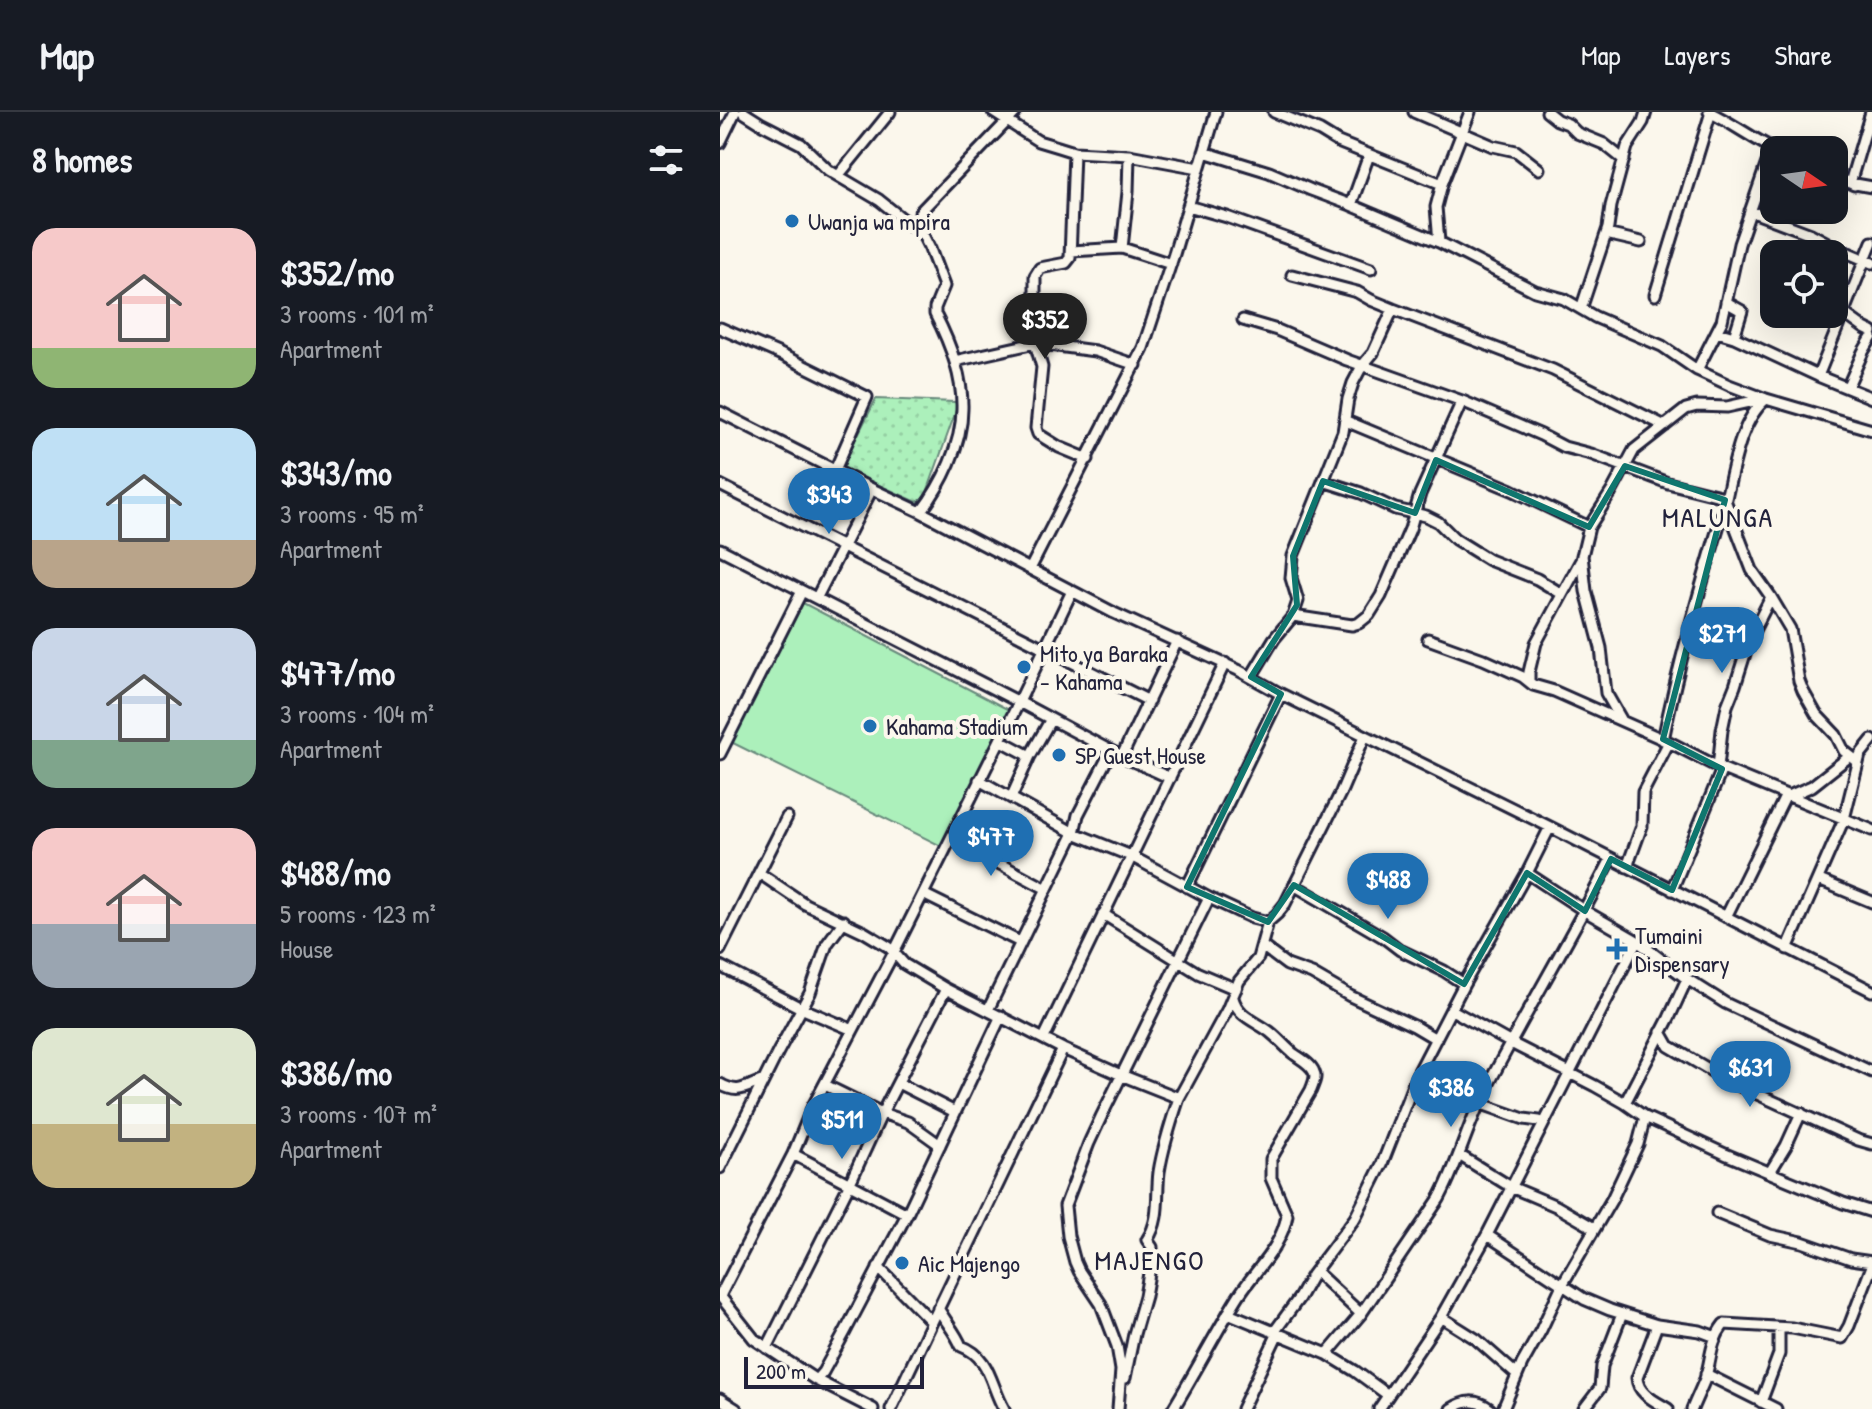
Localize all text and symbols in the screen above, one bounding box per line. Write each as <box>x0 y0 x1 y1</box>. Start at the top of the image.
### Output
text: Map <box>40 29 94 81</box>
text: Map <box>1581 36 1621 74</box>
text: Layers <box>1665 36 1730 74</box>
text: Share <box>1774 36 1832 74</box>
north arrow <box>1760 136 1848 224</box>
map controls <box>1760 136 1848 328</box>
text: 8 homes <box>32 137 132 183</box>
icon: filters <box>644 138 688 182</box>
place label: Uwanja wa mpira <box>808 205 950 237</box>
marker: Uwanja wa mpira <box>783 212 801 230</box>
button: locate <box>1760 240 1848 328</box>
text: $352/mo <box>280 250 394 296</box>
icon: home <box>96 260 192 356</box>
pin: $352 <box>998 293 1092 361</box>
text: 3 rooms · 101 m² <box>280 296 434 331</box>
text: $352 <box>1021 301 1069 336</box>
text: Apartment <box>280 331 382 366</box>
text: $343/mo <box>280 450 392 496</box>
icon: home <box>96 460 192 556</box>
pin: $343 <box>782 468 876 536</box>
text: $343 <box>806 476 852 511</box>
text: 3 rooms · 95 m² <box>280 496 424 531</box>
district label: MALUNGA <box>1662 498 1774 536</box>
text: Apartment <box>280 531 382 566</box>
pin: $271 <box>1675 607 1769 675</box>
text: $271 <box>1698 615 1746 650</box>
place label: Mito ya Baraka - Kahama <box>1040 637 1168 697</box>
text: $477/mo <box>280 650 395 696</box>
marker: Mito ya Baraka - Kahama <box>1015 658 1033 676</box>
icon: home <box>96 660 192 756</box>
text: 3 rooms · 104 m² <box>280 696 434 731</box>
place label: Kahama Stadium <box>886 710 1028 742</box>
marker: Kahama Stadium <box>861 717 879 735</box>
text: Apartment <box>280 731 382 766</box>
place label: SP Guest House <box>1075 739 1207 771</box>
marker: SP Guest House <box>1050 746 1068 764</box>
pin: $477 <box>944 810 1038 878</box>
text: $477 <box>967 818 1015 853</box>
text: $488/mo <box>280 850 391 896</box>
pin: $488 <box>1341 853 1435 921</box>
icon: home <box>96 860 192 956</box>
text: $488 <box>1365 861 1411 896</box>
text: 5 rooms · 123 m² <box>280 896 436 931</box>
place label: Tumaini Dispensary <box>1635 919 1730 979</box>
text: House <box>280 931 333 966</box>
marker: Tumaini Dispensary <box>1606 938 1628 960</box>
pin: $631 <box>1703 1041 1797 1109</box>
text: $631 <box>1728 1049 1772 1084</box>
text: $386/mo <box>280 1050 392 1096</box>
icon: home <box>96 1060 192 1156</box>
pin: $386 <box>1404 1061 1498 1129</box>
text: $386 <box>1428 1069 1474 1104</box>
pin: $511 <box>795 1093 889 1161</box>
text: 3 rooms · 107 m² <box>280 1096 437 1131</box>
text: $511 <box>820 1101 864 1136</box>
text: Apartment <box>280 1131 382 1166</box>
district label: MAJENGO <box>1095 1241 1205 1279</box>
place label: Aic Majengo <box>918 1247 1020 1279</box>
marker: Aic Majengo <box>893 1254 911 1272</box>
scale bar <box>744 1353 924 1389</box>
text: 200 m <box>756 1356 806 1386</box>

